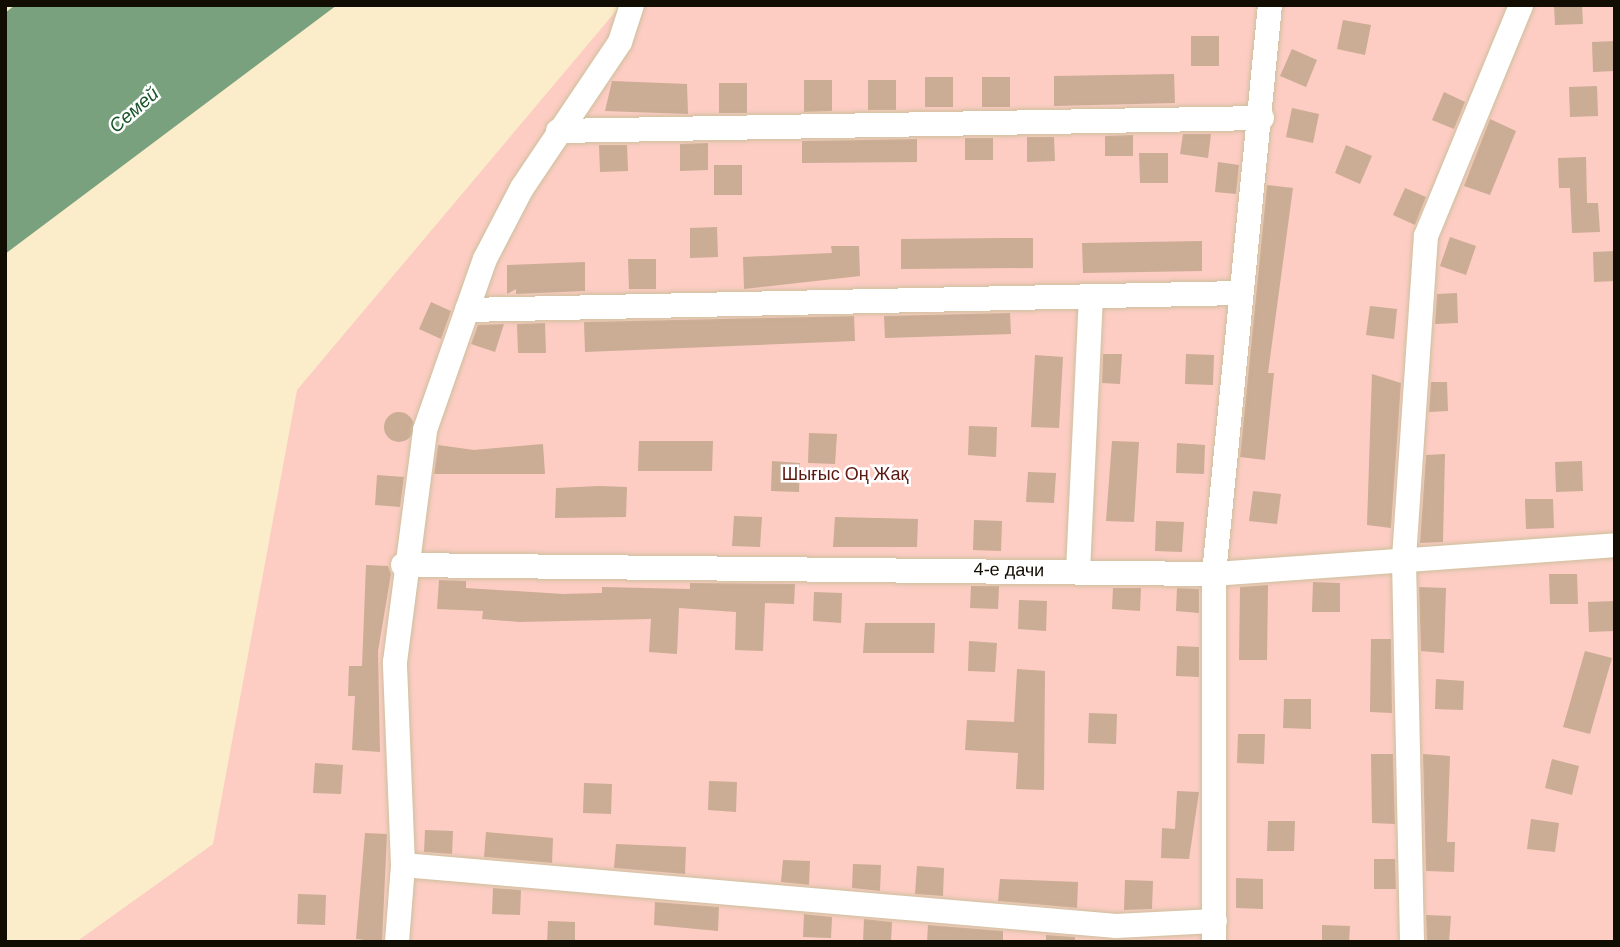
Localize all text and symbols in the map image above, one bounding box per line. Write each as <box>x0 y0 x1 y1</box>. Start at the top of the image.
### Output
water label: Семей <box>105 82 163 138</box>
park label: Шығыс Оң Жақ <box>782 463 908 485</box>
street label: 4-е дачи <box>974 559 1044 581</box>

